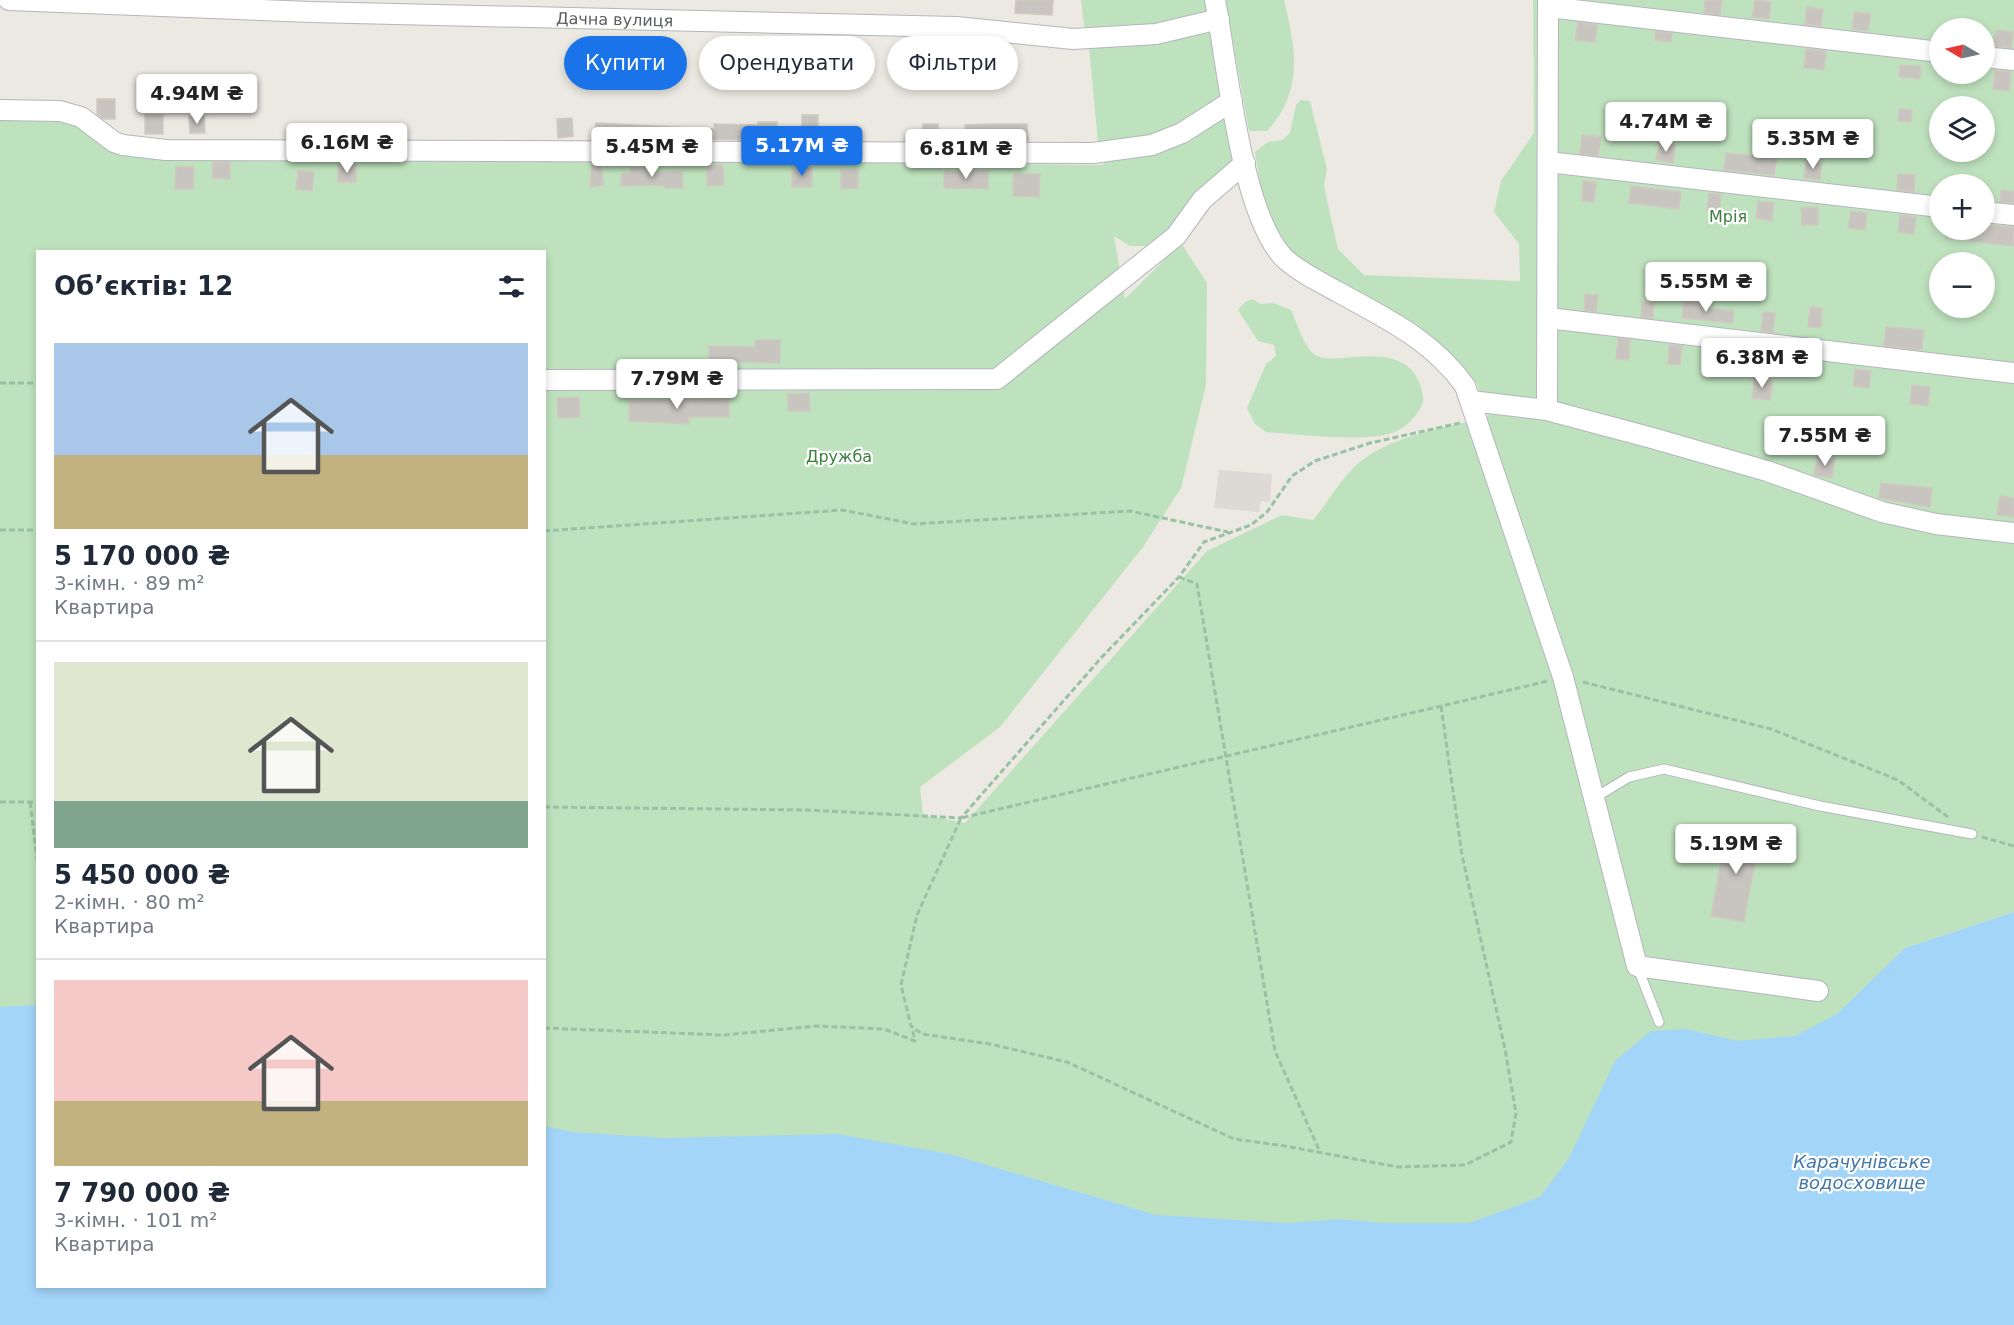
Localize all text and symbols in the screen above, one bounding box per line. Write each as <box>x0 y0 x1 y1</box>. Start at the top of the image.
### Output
street label: Дачна вулиця <box>556 9 673 30</box>
north arrow <box>1929 18 1995 84</box>
map controls <box>1929 18 1995 318</box>
chip: Купити <box>564 36 687 90</box>
chip: Орендувати <box>699 36 875 90</box>
chip: Фільтри <box>887 36 1018 90</box>
pin: 4.94M ₴ <box>142 74 252 125</box>
text: 4.94M ₴ <box>150 81 244 105</box>
button: layers <box>1929 96 1995 162</box>
pin: 4.74M ₴ <box>1611 102 1721 153</box>
text: 4.74M ₴ <box>1619 109 1713 133</box>
pin: 5.35M ₴ <box>1758 119 1868 170</box>
pin: 6.16M ₴ <box>292 123 402 174</box>
pin: 5.17M ₴ <box>747 126 857 177</box>
text: 5.35M ₴ <box>1766 126 1860 150</box>
pin: 5.45M ₴ <box>597 127 707 178</box>
pin: 6.81M ₴ <box>911 129 1021 180</box>
text: 6.16M ₴ <box>300 130 394 154</box>
text: 5.17M ₴ <box>755 133 849 157</box>
text: 5.45M ₴ <box>605 134 699 158</box>
text: 6.81M ₴ <box>919 136 1013 160</box>
button: + <box>1929 174 1995 240</box>
park label: Мрія <box>1709 207 1747 226</box>
button: − <box>1929 252 1995 318</box>
pin: 5.55M ₴ <box>1651 262 1761 313</box>
text: 5.55M ₴ <box>1659 269 1753 293</box>
icon: filters <box>495 270 528 303</box>
text: Об’єктів: 12 <box>54 271 233 301</box>
pin: 6.38M ₴ <box>1707 338 1817 389</box>
text: 6.38M ₴ <box>1715 345 1809 369</box>
pin: 7.79M ₴ <box>622 359 732 410</box>
text: 7.79M ₴ <box>630 366 724 390</box>
icon: home <box>237 382 345 490</box>
pin: 7.55M ₴ <box>1770 416 1880 467</box>
text: 7.55M ₴ <box>1778 423 1872 447</box>
park label: Дружба <box>806 447 872 466</box>
text: 5 170 000 ₴ <box>54 541 230 571</box>
text: 3-кімн. · 89 m² <box>54 571 204 595</box>
text: Квартира <box>54 595 155 619</box>
icon: home <box>237 701 345 809</box>
pin: 5.19M ₴ <box>1681 824 1791 875</box>
text: 5.19M ₴ <box>1689 831 1783 855</box>
text: 5 450 000 ₴ <box>54 860 230 890</box>
text: 2-кімн. · 80 m² <box>54 890 204 914</box>
text: Квартира <box>54 914 155 938</box>
icon: home <box>237 1019 345 1127</box>
water label: Карачунівське водосховище <box>1793 1151 1931 1193</box>
text: 7 790 000 ₴ <box>54 1178 230 1208</box>
text: 3-кімн. · 101 m² <box>54 1208 217 1232</box>
text: Квартира <box>54 1232 155 1256</box>

